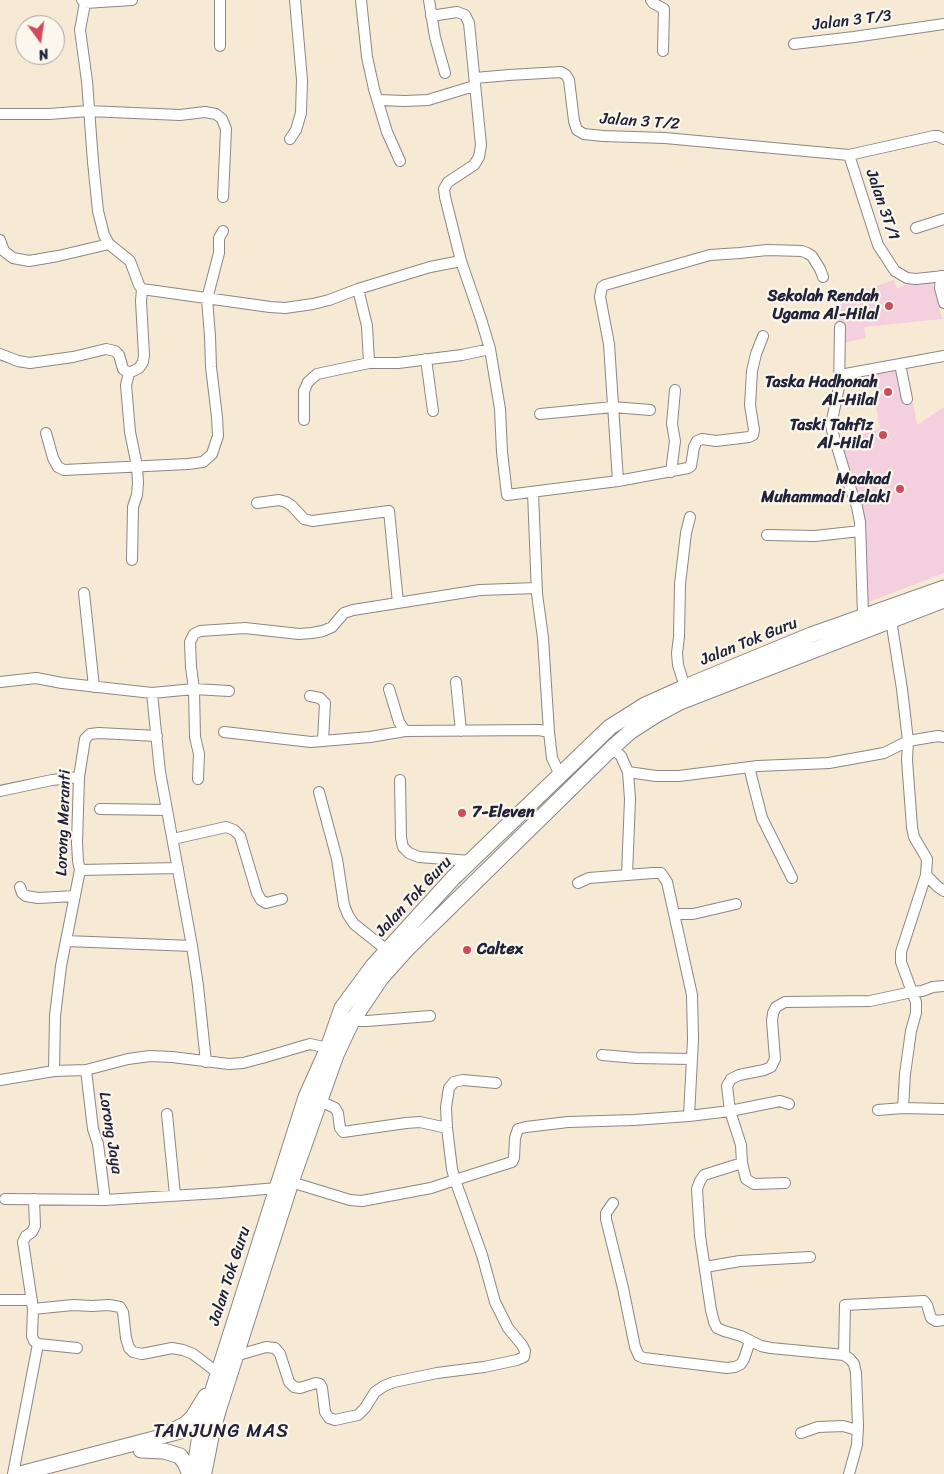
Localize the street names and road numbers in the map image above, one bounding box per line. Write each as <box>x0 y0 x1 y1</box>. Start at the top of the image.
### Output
street label: Jalan 3 T/3 <box>811 7 893 35</box>
street label: Jalan 3 T/2 <box>599 110 681 134</box>
street label: Jalan 3T/1 <box>861 167 903 243</box>
street label: Jalan Tok Guru <box>698 614 800 670</box>
street label: Lorong Meranti <box>53 769 75 877</box>
street label: Jalan Tok Guru <box>372 853 456 941</box>
street label: Lorong Jaya <box>94 1091 126 1175</box>
street label: Jalan Tok Guru <box>205 1224 255 1328</box>

